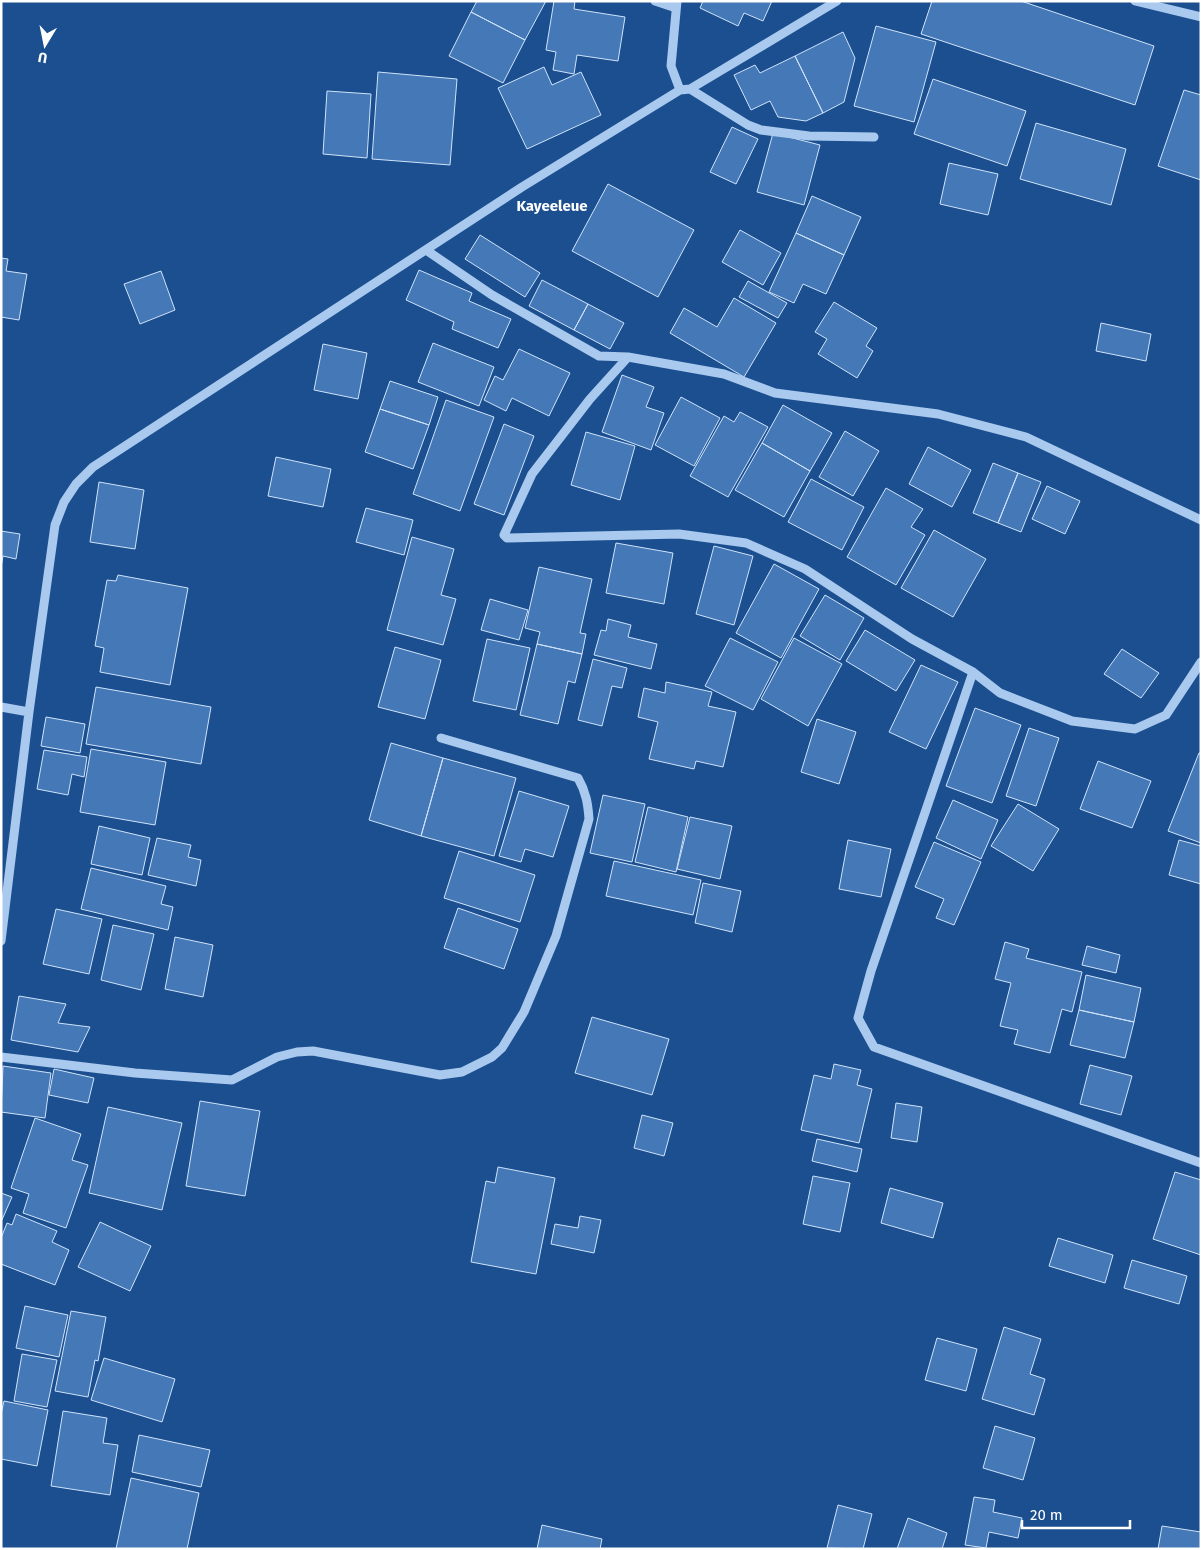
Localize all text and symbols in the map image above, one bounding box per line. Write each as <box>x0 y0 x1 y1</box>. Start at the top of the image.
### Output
north arrow <box>20 20 70 70</box>
text: U <box>37 48 49 66</box>
district label: Kayeeleue <box>516 197 588 215</box>
scale bar <box>1022 1498 1130 1530</box>
text: 20 m <box>1030 1506 1063 1524</box>

